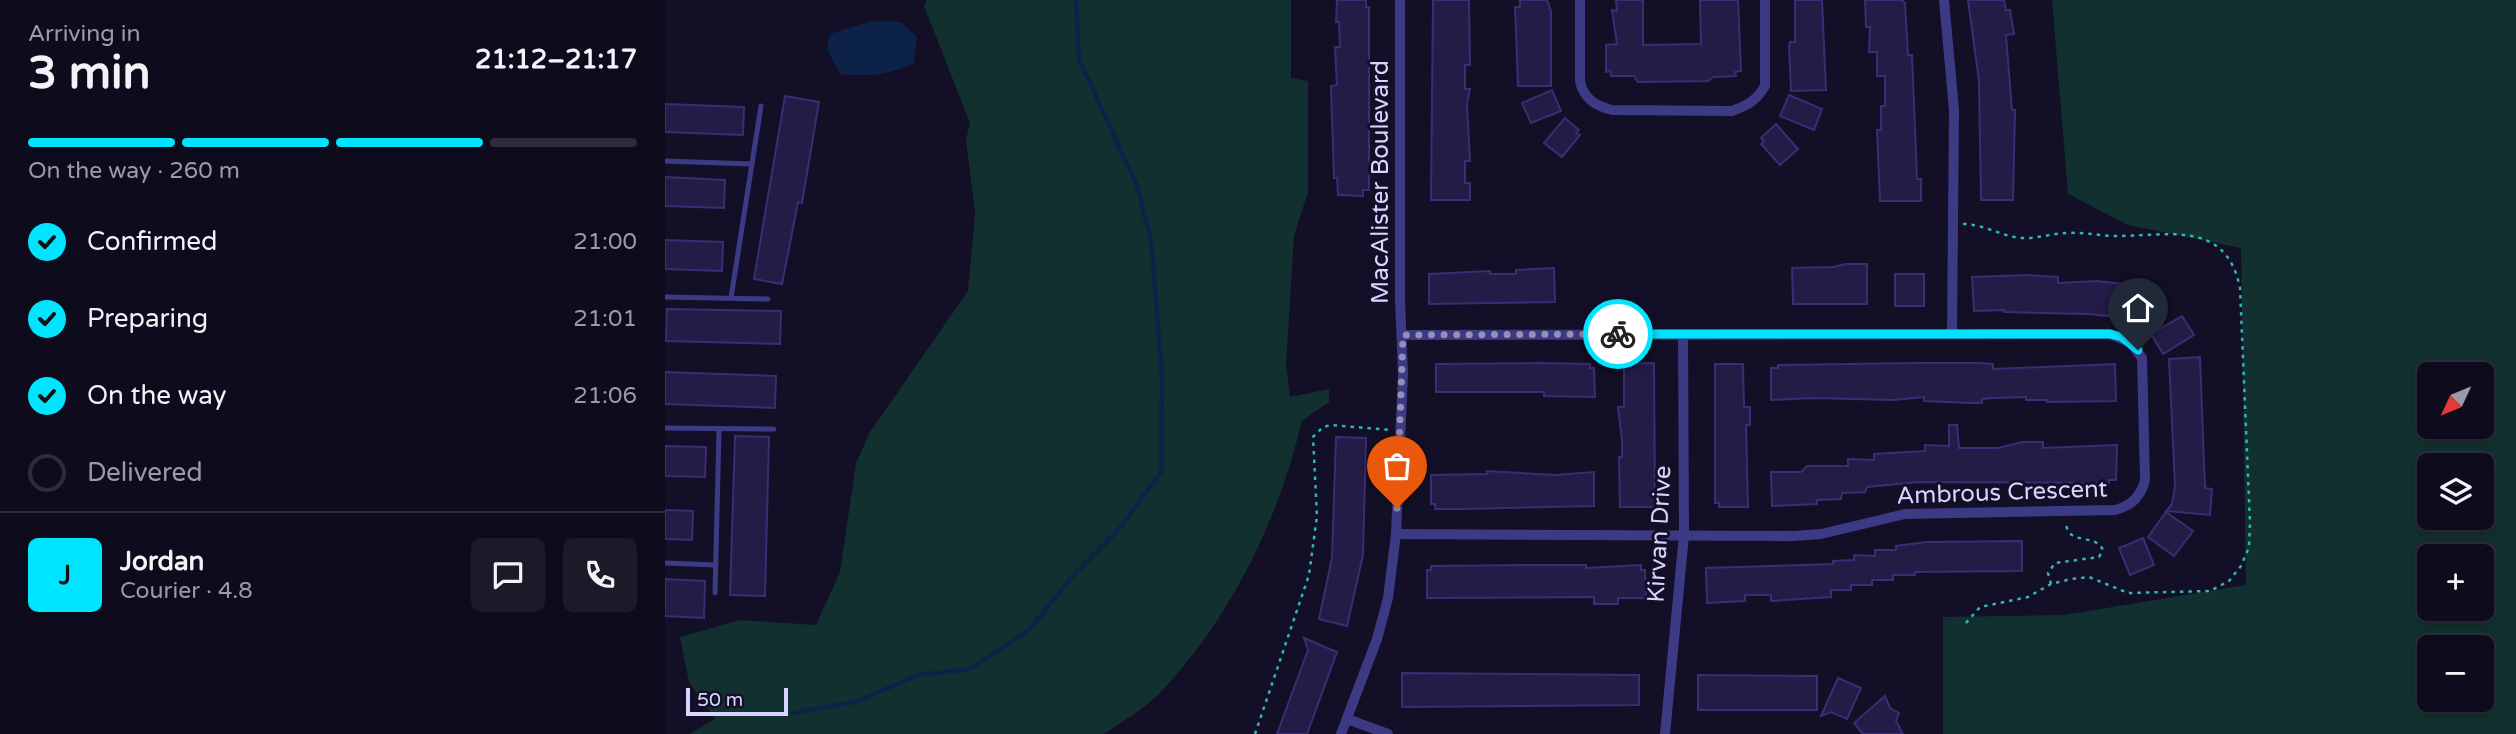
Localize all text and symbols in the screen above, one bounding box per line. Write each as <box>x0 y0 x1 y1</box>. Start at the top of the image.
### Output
text: Arriving in <box>28 20 141 48</box>
text: 21:12–21:17 <box>475 44 637 75</box>
text: 3 min <box>28 46 151 101</box>
street label: MacAlister Boulevard <box>1366 60 1395 304</box>
text: On the way · 260 m <box>28 157 240 185</box>
icon: check <box>28 223 66 261</box>
text: Confirmed <box>87 226 217 257</box>
text: 21:00 <box>573 228 637 256</box>
pin <box>2108 278 2168 350</box>
icon: home <box>2119 289 2157 327</box>
courier <box>1583 299 1653 369</box>
icon: check <box>28 300 66 338</box>
text: Preparing <box>87 303 208 334</box>
text: 21:01 <box>573 305 637 333</box>
icon: bike <box>1599 315 1637 353</box>
north arrow <box>2417 362 2494 439</box>
map controls <box>2417 362 2494 712</box>
icon: check <box>28 377 66 415</box>
text: On the way <box>87 380 227 411</box>
text: 21:06 <box>573 382 637 410</box>
pin <box>1367 436 1427 508</box>
icon: bag <box>1378 447 1416 485</box>
button: layers <box>2417 453 2494 530</box>
text: Delivered <box>87 457 203 488</box>
street label: Kirvan Drive <box>1641 465 1678 603</box>
street label: Ambrous Crescent <box>1896 474 2108 511</box>
button: chat <box>471 538 545 612</box>
button: phone <box>563 538 637 612</box>
button: + <box>2417 544 2494 621</box>
text: Jordan <box>120 546 204 577</box>
text: J <box>59 560 71 591</box>
text: Courier · 4.8 <box>120 577 253 605</box>
button: − <box>2417 635 2494 712</box>
scale bar <box>686 685 787 717</box>
text: 50 m <box>697 689 743 711</box>

